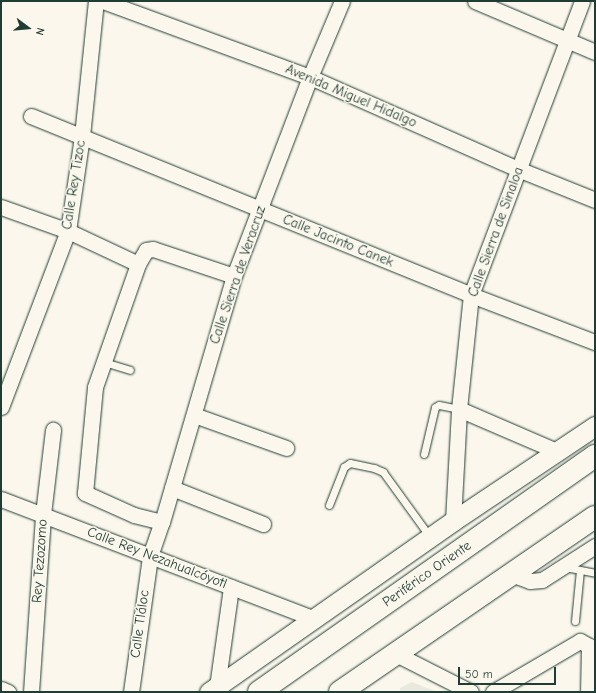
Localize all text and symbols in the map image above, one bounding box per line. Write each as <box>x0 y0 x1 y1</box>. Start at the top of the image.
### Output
north arrow <box>8 8 48 48</box>
text: N <box>33 26 47 37</box>
street label: Avenida Miguel Hidalgo <box>283 61 419 131</box>
street label: Calle Rey Tizoc <box>59 139 89 231</box>
street label: Calle Sierra de Sinaloa <box>465 165 527 299</box>
street label: Calle Sierra de Veracruz <box>206 204 270 346</box>
street label: Calle Jacinto Canek <box>280 211 396 271</box>
street label: Rey Tezozomo <box>29 518 51 604</box>
street label: Calle Rey Nezahualcóyotl <box>85 524 229 592</box>
street label: Periférico Oriente <box>380 537 474 611</box>
street label: Calle Tláloc <box>127 589 153 659</box>
scale bar <box>460 659 558 685</box>
text: 50 m <box>465 667 493 681</box>

